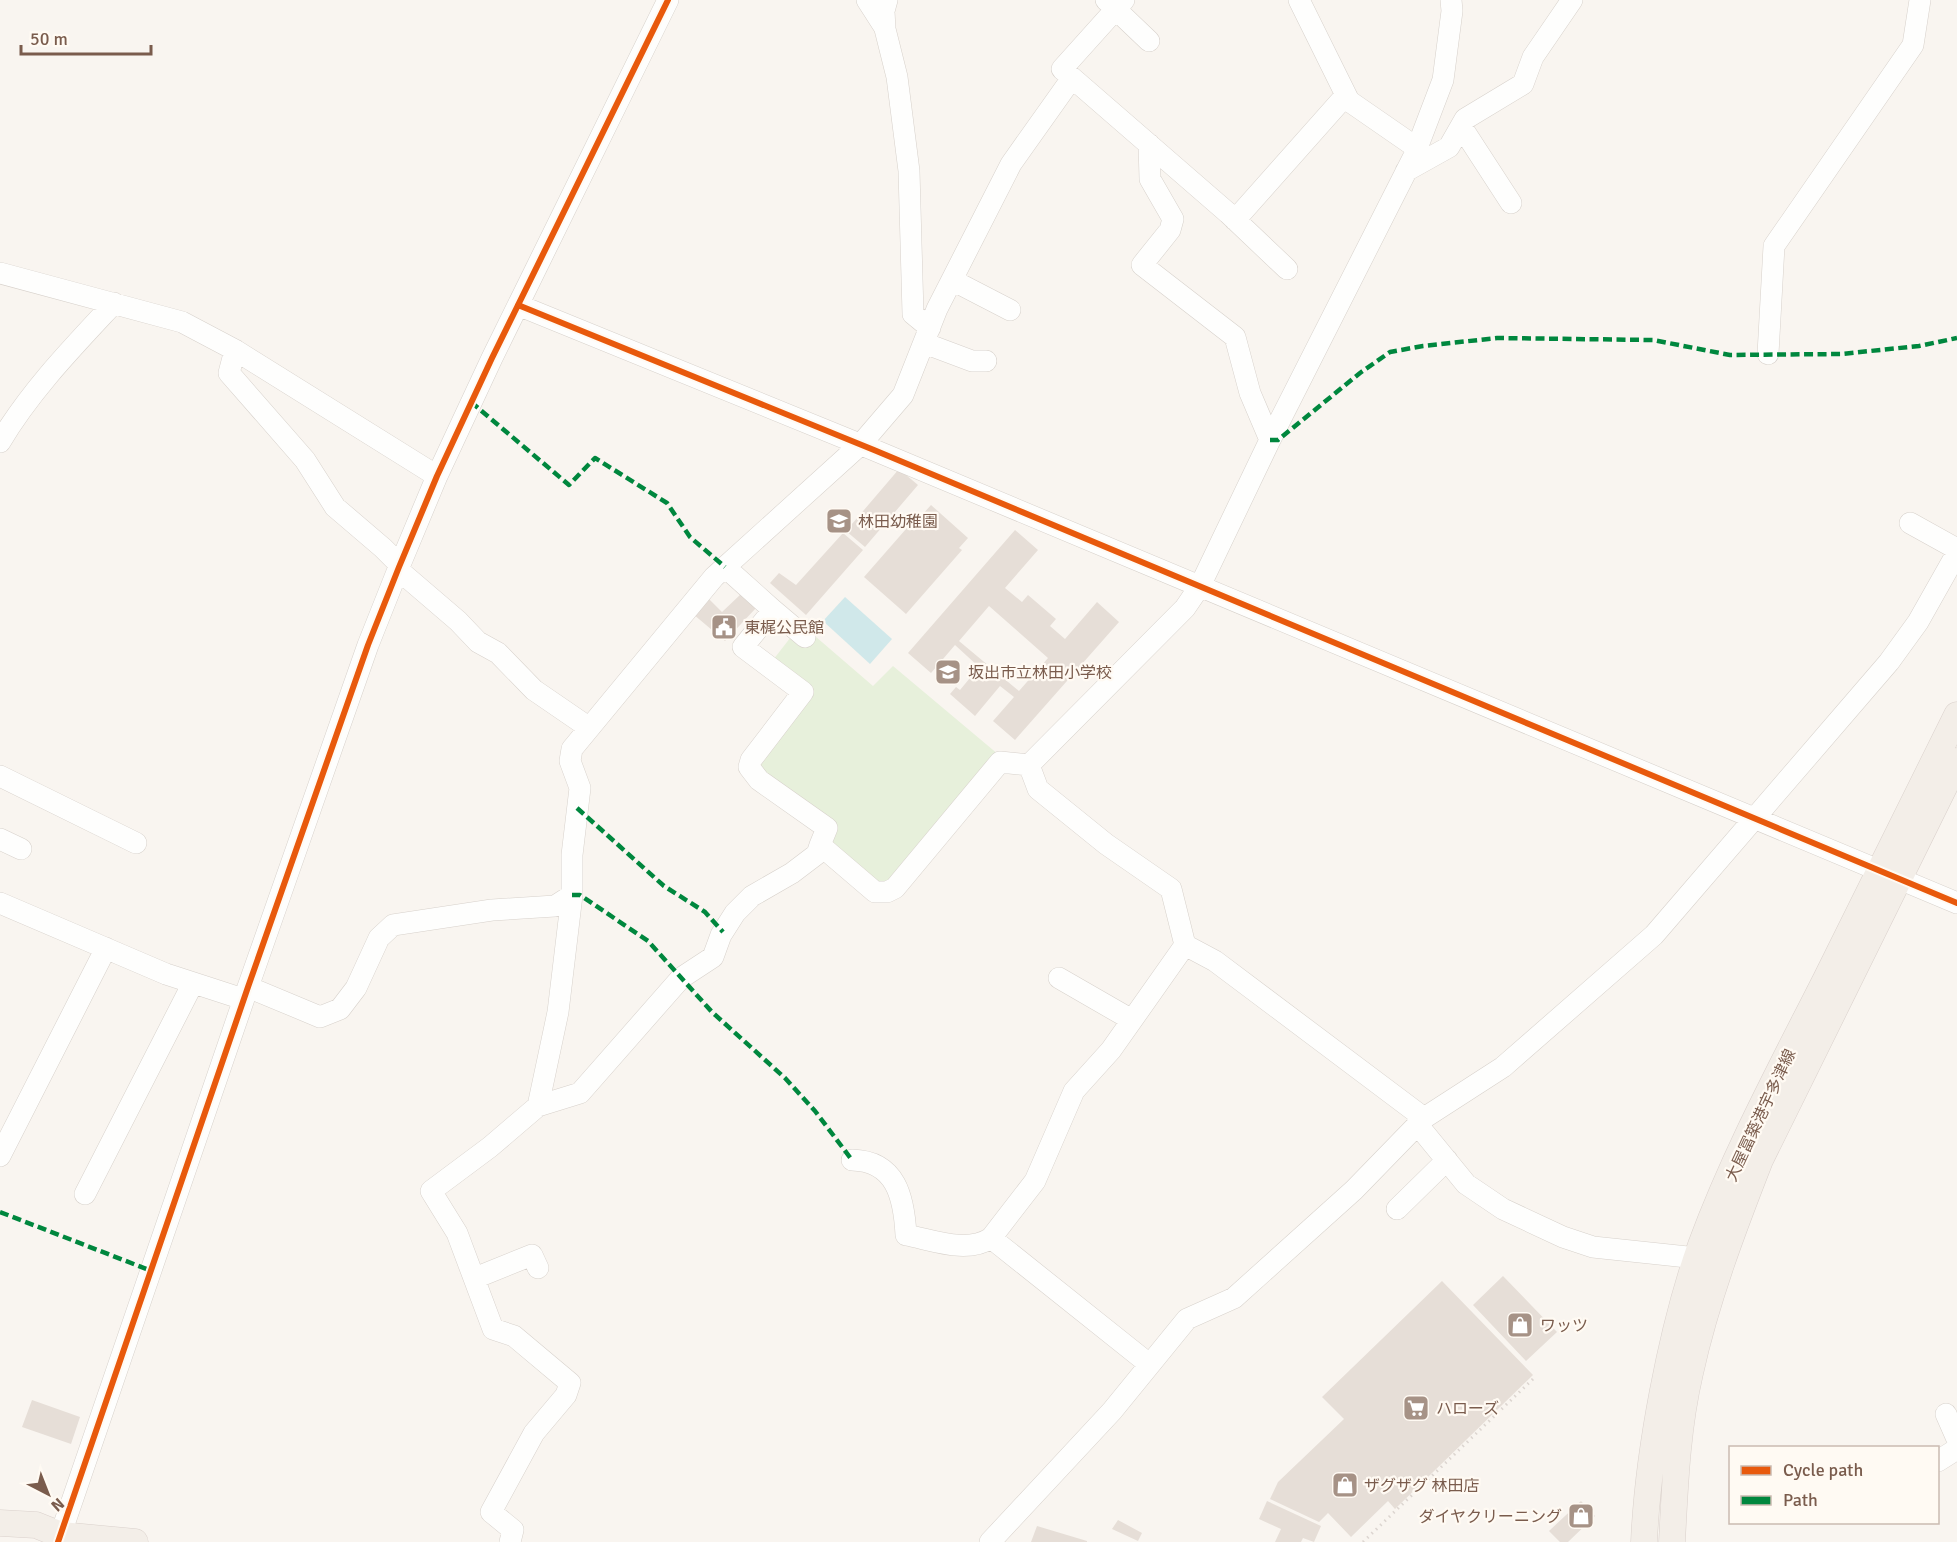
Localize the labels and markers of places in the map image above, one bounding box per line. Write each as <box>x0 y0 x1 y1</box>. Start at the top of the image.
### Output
school or university icon: 林田幼稚園 <box>824 506 854 536</box>
place label: 林田幼稚園 <box>858 512 938 532</box>
public building icon: 東梶公民館 <box>709 612 739 642</box>
place label: 東梶公民館 <box>744 618 824 638</box>
school or university icon: 坂出市立林田小学校 <box>933 657 963 687</box>
place label: 坂出市立林田小学校 <box>968 663 1112 683</box>
shop icon: ワッツ <box>1505 1310 1535 1340</box>
place label: ワッツ <box>1540 1316 1588 1336</box>
supermarket icon: ハローズ <box>1401 1393 1431 1423</box>
place label: ハローズ <box>1436 1399 1499 1419</box>
shop icon: ザグザグ 林田店 <box>1330 1470 1360 1500</box>
place label: ザグザグ 林田店 <box>1364 1476 1480 1496</box>
shop icon: ダイヤクリーニング <box>1566 1501 1596 1531</box>
place label: ダイヤクリーニング <box>1418 1507 1562 1527</box>

